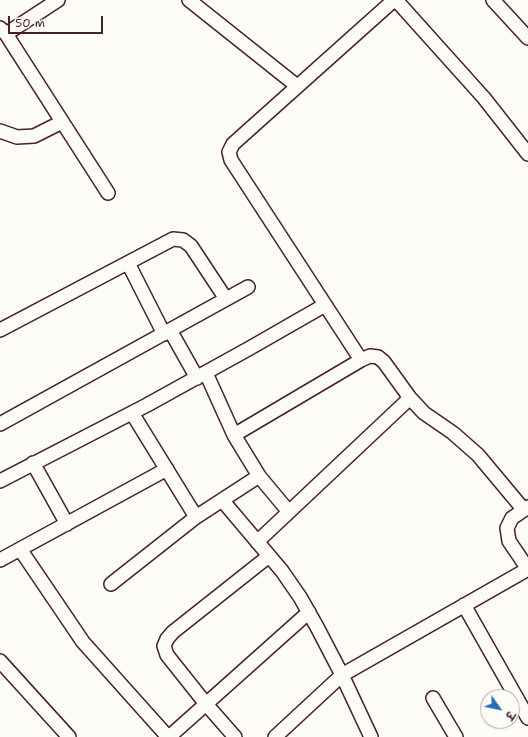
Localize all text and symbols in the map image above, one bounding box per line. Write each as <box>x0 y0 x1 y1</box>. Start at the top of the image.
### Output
scale bar <box>10 8 105 34</box>
text: 50 m <box>15 15 45 31</box>
north arrow <box>480 689 520 729</box>
text: उ <box>501 708 518 722</box>

